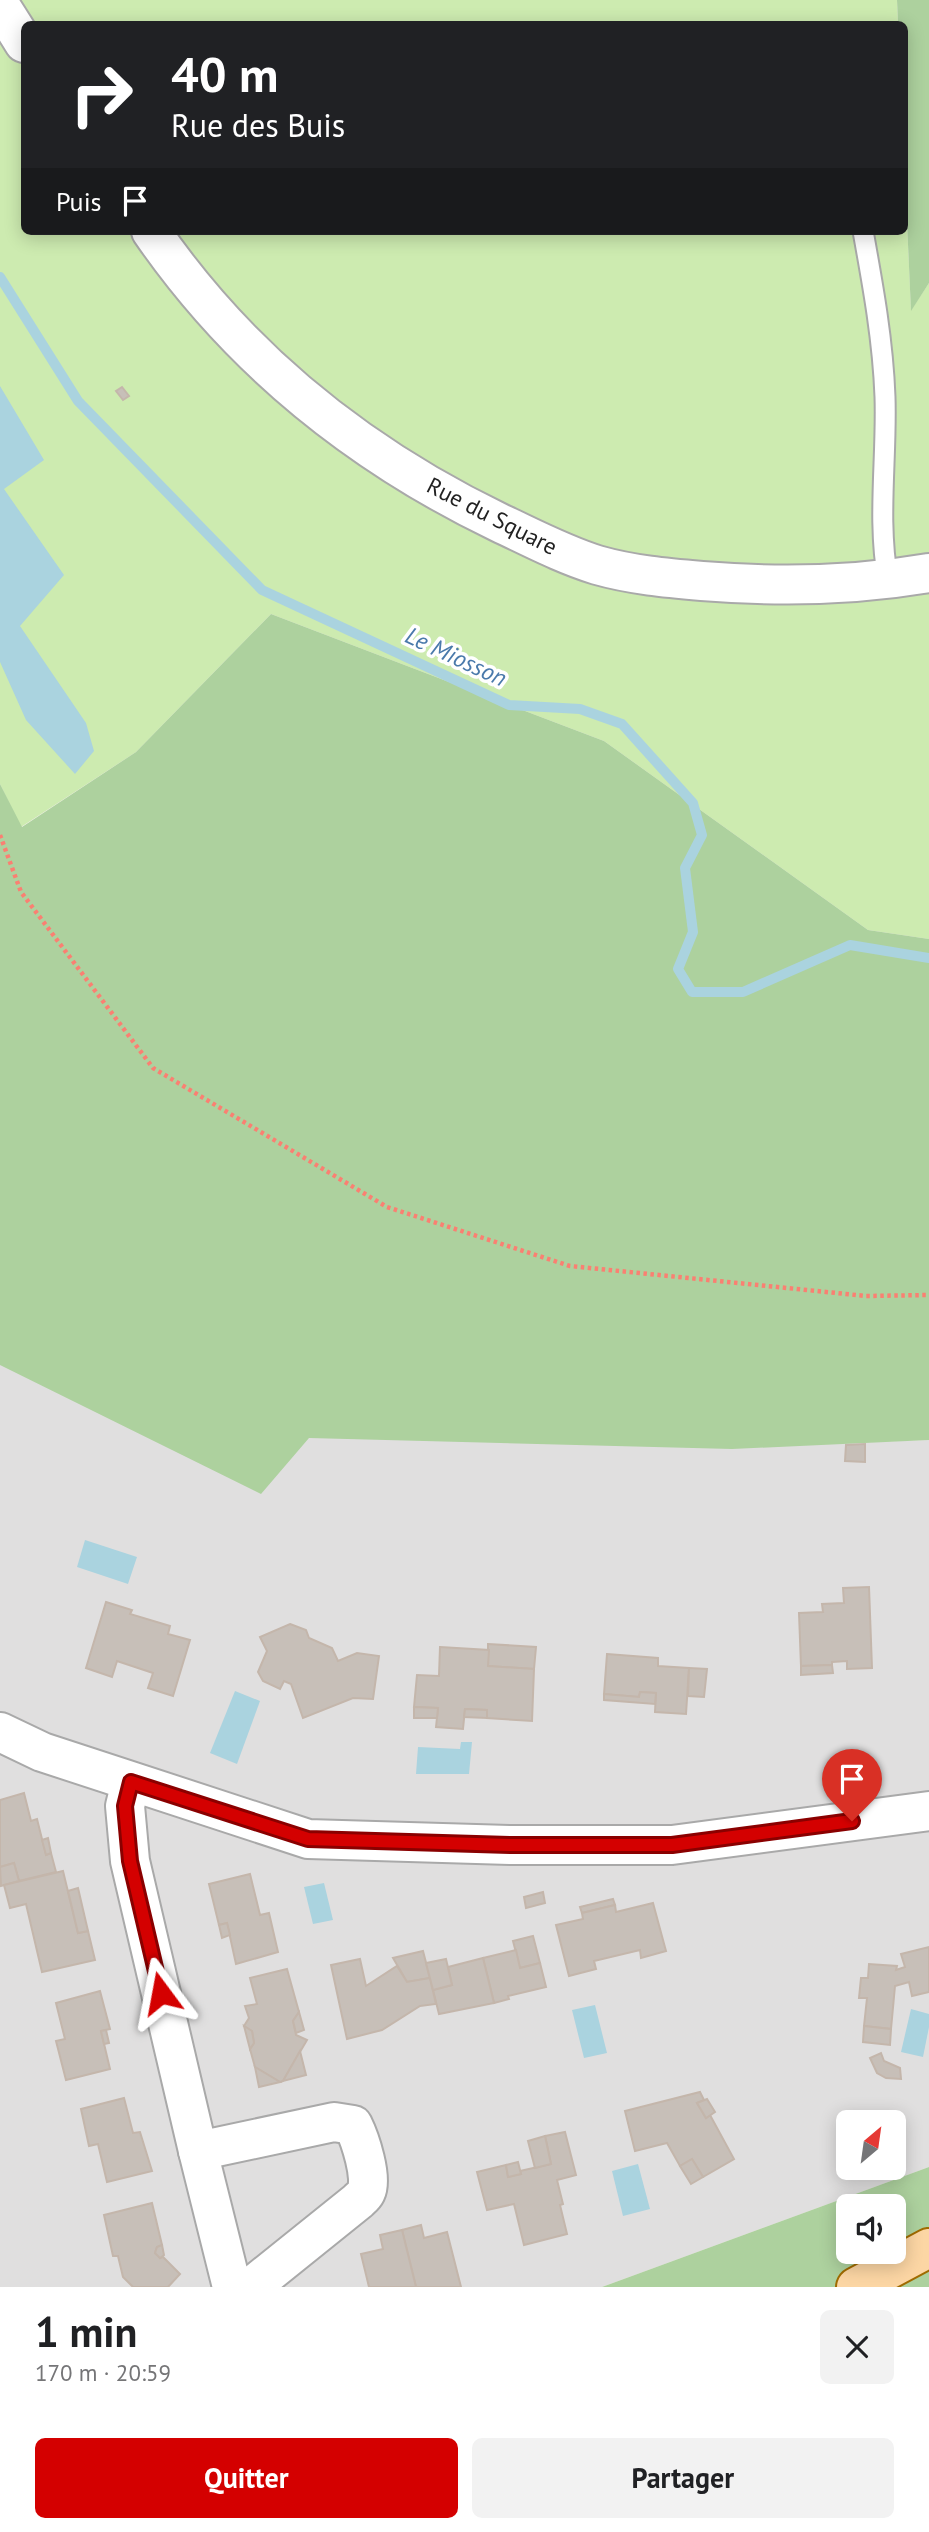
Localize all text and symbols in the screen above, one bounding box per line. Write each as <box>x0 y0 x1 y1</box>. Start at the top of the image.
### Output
text: 40 m <box>171 42 278 106</box>
icon: right <box>56 49 147 140</box>
text: Rue des Buis <box>171 104 345 146</box>
icon: arrive <box>116 182 154 220</box>
text: Puis <box>56 185 102 218</box>
street label: Rue du Square <box>422 470 562 561</box>
water label: Le Miosson <box>401 620 512 693</box>
pin <box>822 1749 882 1821</box>
icon: arrive <box>833 1760 871 1798</box>
position arrow <box>124 1956 198 2030</box>
north arrow <box>836 2110 906 2180</box>
map controls <box>836 2110 906 2264</box>
button: sound <box>836 2194 906 2264</box>
text: 1 min <box>35 2304 137 2359</box>
button: close <box>820 2310 894 2384</box>
text: 170 m · 20:59 <box>35 2358 171 2387</box>
button: Quitter <box>35 2438 458 2518</box>
button: Partager <box>472 2438 894 2518</box>

